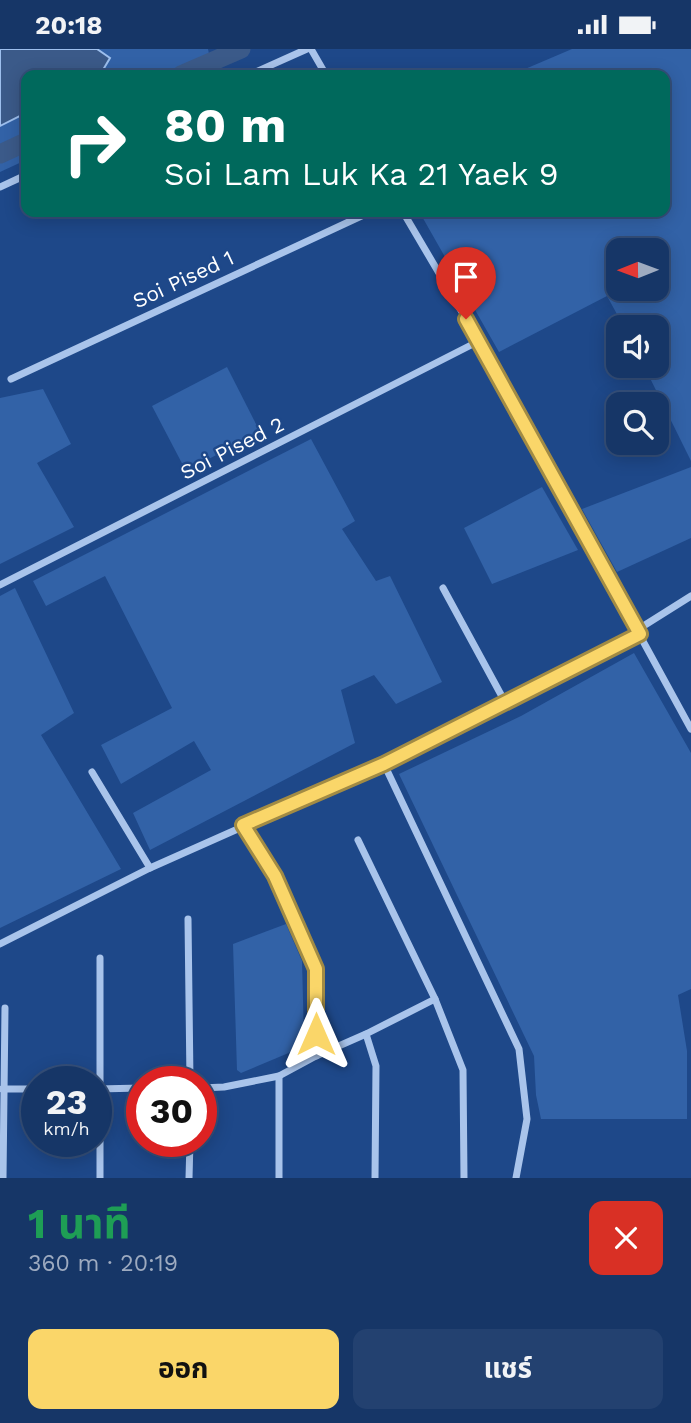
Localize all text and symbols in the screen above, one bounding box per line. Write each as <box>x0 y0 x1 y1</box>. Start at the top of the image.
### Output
text: 20:18 <box>35 10 103 40</box>
text: 80 m <box>164 96 286 154</box>
icon: right <box>49 98 140 189</box>
text: Soi Lam Luk Ka 21 Yaek 9 <box>164 155 558 193</box>
north arrow <box>606 238 668 301</box>
map controls <box>606 238 669 455</box>
street label: Soi Pised 1 <box>129 245 237 313</box>
pin <box>436 247 496 319</box>
icon: arrive <box>447 258 485 296</box>
button: sound <box>606 315 669 378</box>
button: search <box>606 392 669 455</box>
street label: Soi Pised 2 <box>176 411 288 485</box>
position arrow <box>279 997 353 1071</box>
speed limit sign: 30 <box>126 1066 217 1157</box>
text: 23 <box>46 1081 87 1123</box>
text: km/h <box>43 1118 90 1139</box>
text: 1 นาที <box>28 1199 131 1248</box>
button: close <box>589 1201 663 1275</box>
text: 360 m · 20:19 <box>28 1250 178 1277</box>
button: ออก <box>28 1329 339 1409</box>
button: แชร์ <box>353 1329 663 1409</box>

